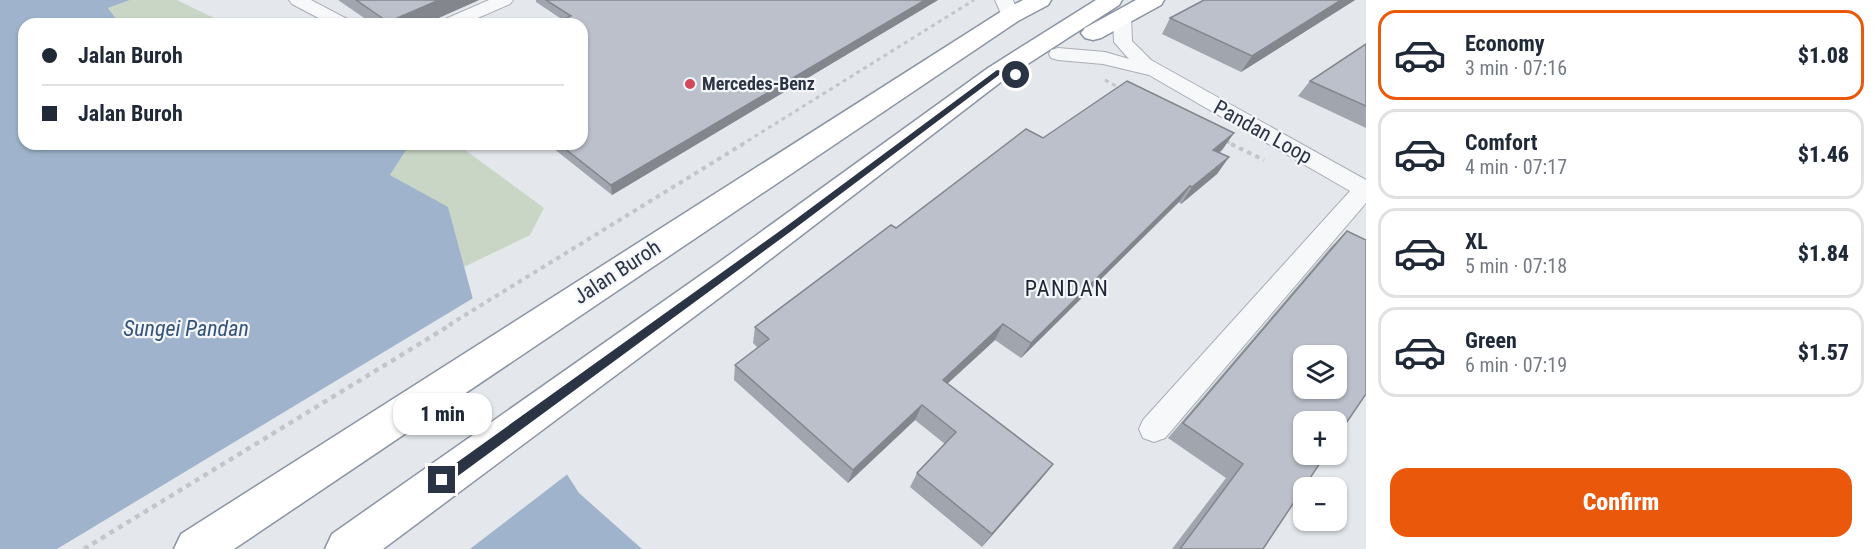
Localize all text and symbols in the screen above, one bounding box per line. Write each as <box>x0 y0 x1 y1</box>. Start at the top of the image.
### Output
icon: car <box>1393 28 1447 82</box>
text: Economy <box>1465 31 1545 56</box>
text: Jalan Buroh <box>78 43 183 68</box>
text: $1.08 <box>1798 43 1849 68</box>
text: 3 min · 07:16 <box>1465 56 1567 80</box>
route start <box>1002 61 1029 88</box>
place label: Mercedes-Benz <box>702 73 815 94</box>
marker: Mercedes-Benz <box>683 77 697 91</box>
street label: Pandan Loop <box>1210 95 1316 169</box>
text: Jalan Buroh <box>78 101 183 126</box>
icon: car <box>1393 127 1447 181</box>
text: Comfort <box>1465 130 1538 155</box>
text: $1.46 <box>1798 142 1849 167</box>
text: 4 min · 07:17 <box>1465 155 1567 179</box>
icon: car <box>1393 226 1447 280</box>
text: XL <box>1465 229 1488 254</box>
street label: Jalan Buroh <box>569 235 665 309</box>
text: $1.84 <box>1798 241 1849 266</box>
text: 5 min · 07:18 <box>1465 254 1567 278</box>
district label: PANDAN <box>1025 276 1109 301</box>
water label: Sungei Pandan <box>123 316 249 341</box>
icon: car <box>1393 325 1447 379</box>
text: Green <box>1465 328 1517 353</box>
text: $1.57 <box>1798 340 1849 365</box>
map controls <box>1293 345 1347 531</box>
button: layers <box>1293 345 1347 399</box>
text: 6 min · 07:19 <box>1465 353 1567 377</box>
callout: 1 min <box>392 393 492 435</box>
text: 1 min <box>420 402 465 426</box>
button: + <box>1293 411 1347 465</box>
route end <box>428 466 455 493</box>
button: Confirm <box>1390 468 1852 537</box>
button: − <box>1293 477 1347 531</box>

